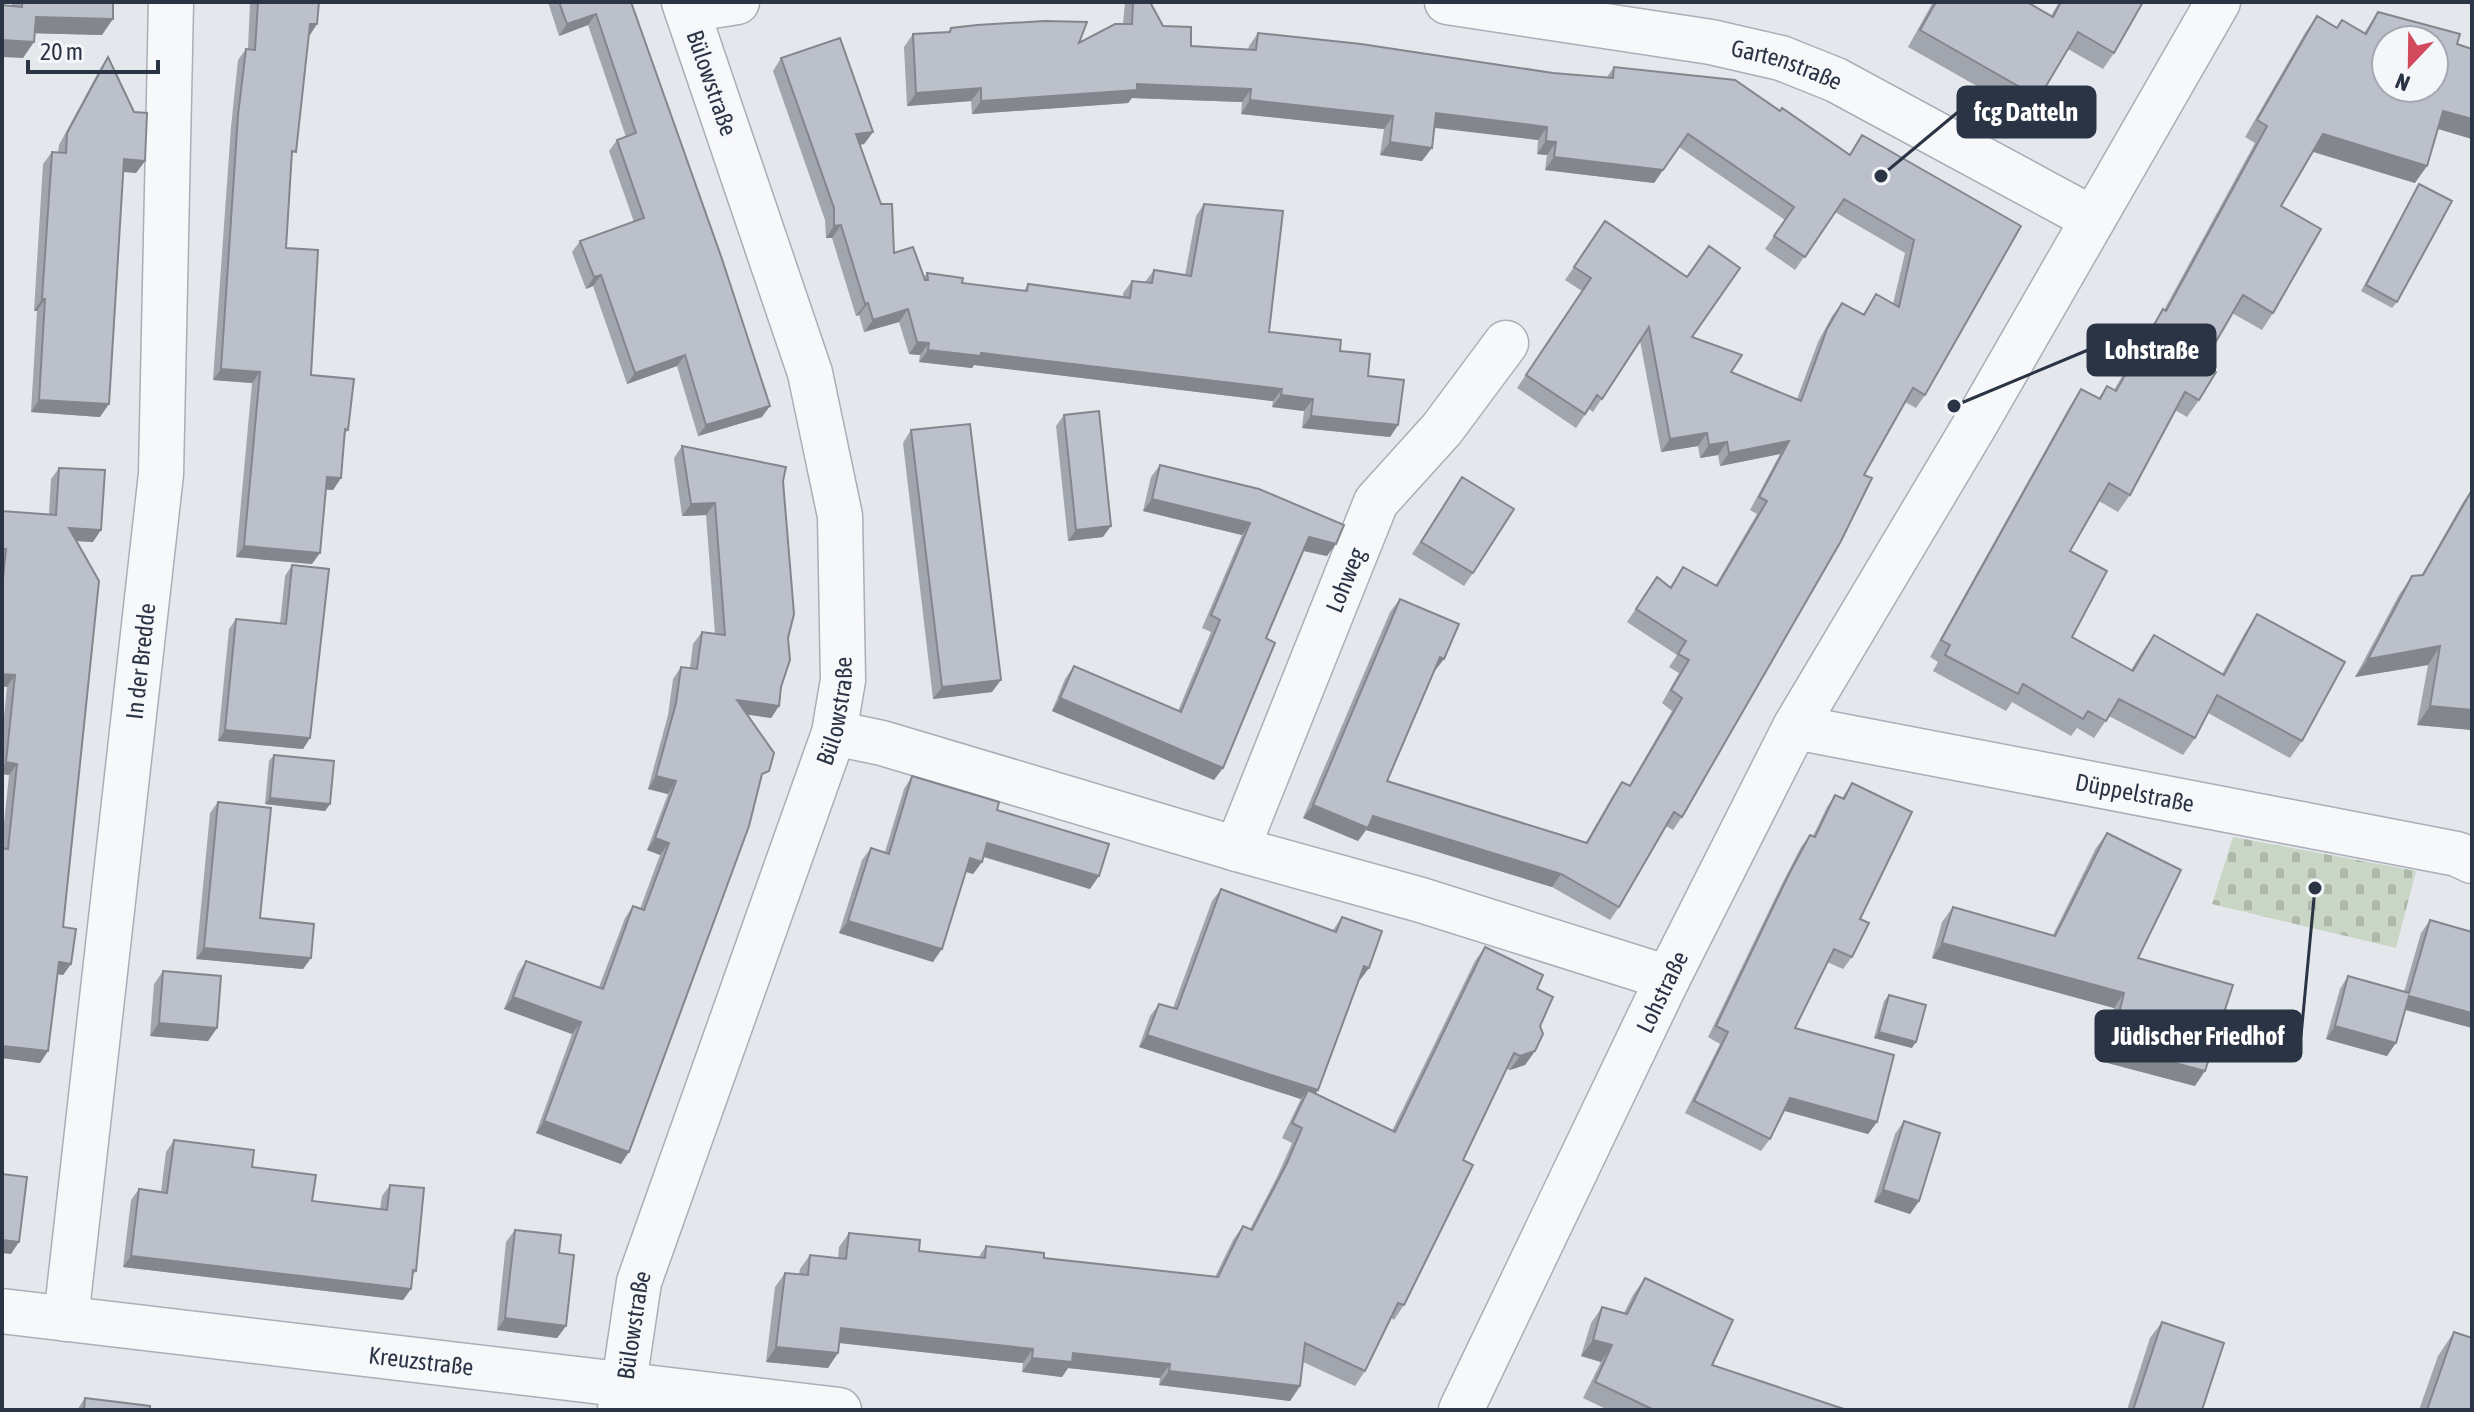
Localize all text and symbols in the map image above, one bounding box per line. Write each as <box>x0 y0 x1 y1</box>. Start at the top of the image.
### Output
scale bar <box>28 24 158 74</box>
north arrow <box>2370 24 2450 104</box>
street label: Bülowstraße <box>681 27 743 139</box>
street label: Gartenstraße <box>1729 34 1847 95</box>
text: 20 m <box>40 38 83 65</box>
text: N <box>2392 68 2413 97</box>
callout: fcg Datteln <box>1958 87 2095 137</box>
text: fcg Datteln <box>1973 97 2078 127</box>
callout: Lohstraße <box>2088 325 2215 375</box>
text: Lohstraße <box>2105 335 2200 365</box>
street label: Lohweg <box>1320 543 1370 616</box>
street label: In der Bredde <box>120 602 160 721</box>
street label: Bülowstraße <box>810 657 856 769</box>
street label: Düppelstraße <box>2073 768 2197 817</box>
street label: Lohstraße <box>1630 946 1693 1037</box>
callout: Jüdischer Friedhof <box>2096 1011 2301 1061</box>
text: Jüdischer Friedhof <box>2110 1021 2285 1051</box>
street label: Bülowstraße <box>611 1267 656 1381</box>
street label: Kreuzstraße <box>367 1341 475 1380</box>

